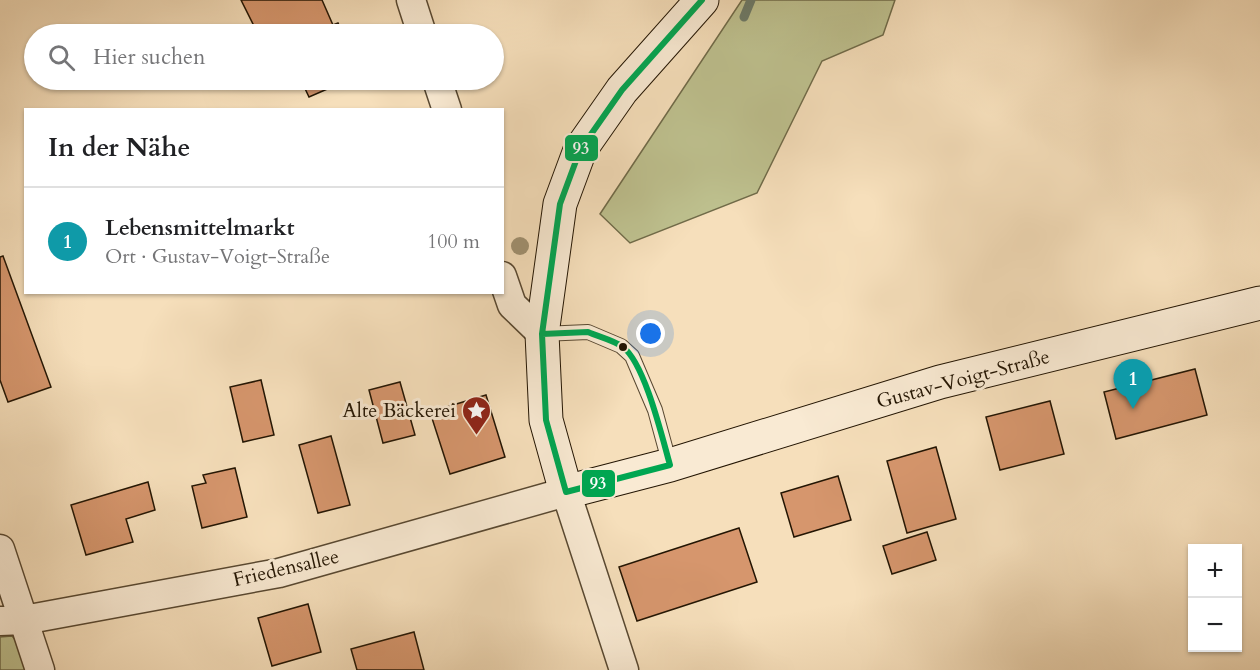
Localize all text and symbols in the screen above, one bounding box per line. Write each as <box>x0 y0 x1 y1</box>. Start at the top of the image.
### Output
search box <box>24 24 504 90</box>
icon: search <box>45 41 78 74</box>
text: Hier suchen <box>93 42 206 72</box>
text: In der Nähe <box>48 130 190 165</box>
line badge: 93 <box>564 134 599 162</box>
text: 93 <box>573 138 589 160</box>
text: Lebensmittelmarkt <box>105 213 295 243</box>
text: 1 <box>62 228 73 255</box>
text: 100 m <box>427 228 480 255</box>
text: Ort · Gustav-Voigt-Straße <box>105 243 330 270</box>
your location <box>636 319 665 348</box>
unlabelled marker <box>617 341 629 353</box>
street label: Gustav-Voigt-Straße <box>873 343 1053 415</box>
pin: 1 <box>1114 360 1152 409</box>
place icon: Alte Bäckerei <box>461 394 493 436</box>
place label: Alte Bäckerei <box>343 397 456 424</box>
line badge: 93 <box>581 469 616 498</box>
text: 93 <box>590 473 606 495</box>
street label: Friedensallee <box>230 543 342 593</box>
map controls <box>1188 544 1242 652</box>
button: + <box>1188 544 1242 598</box>
button: − <box>1188 598 1242 652</box>

